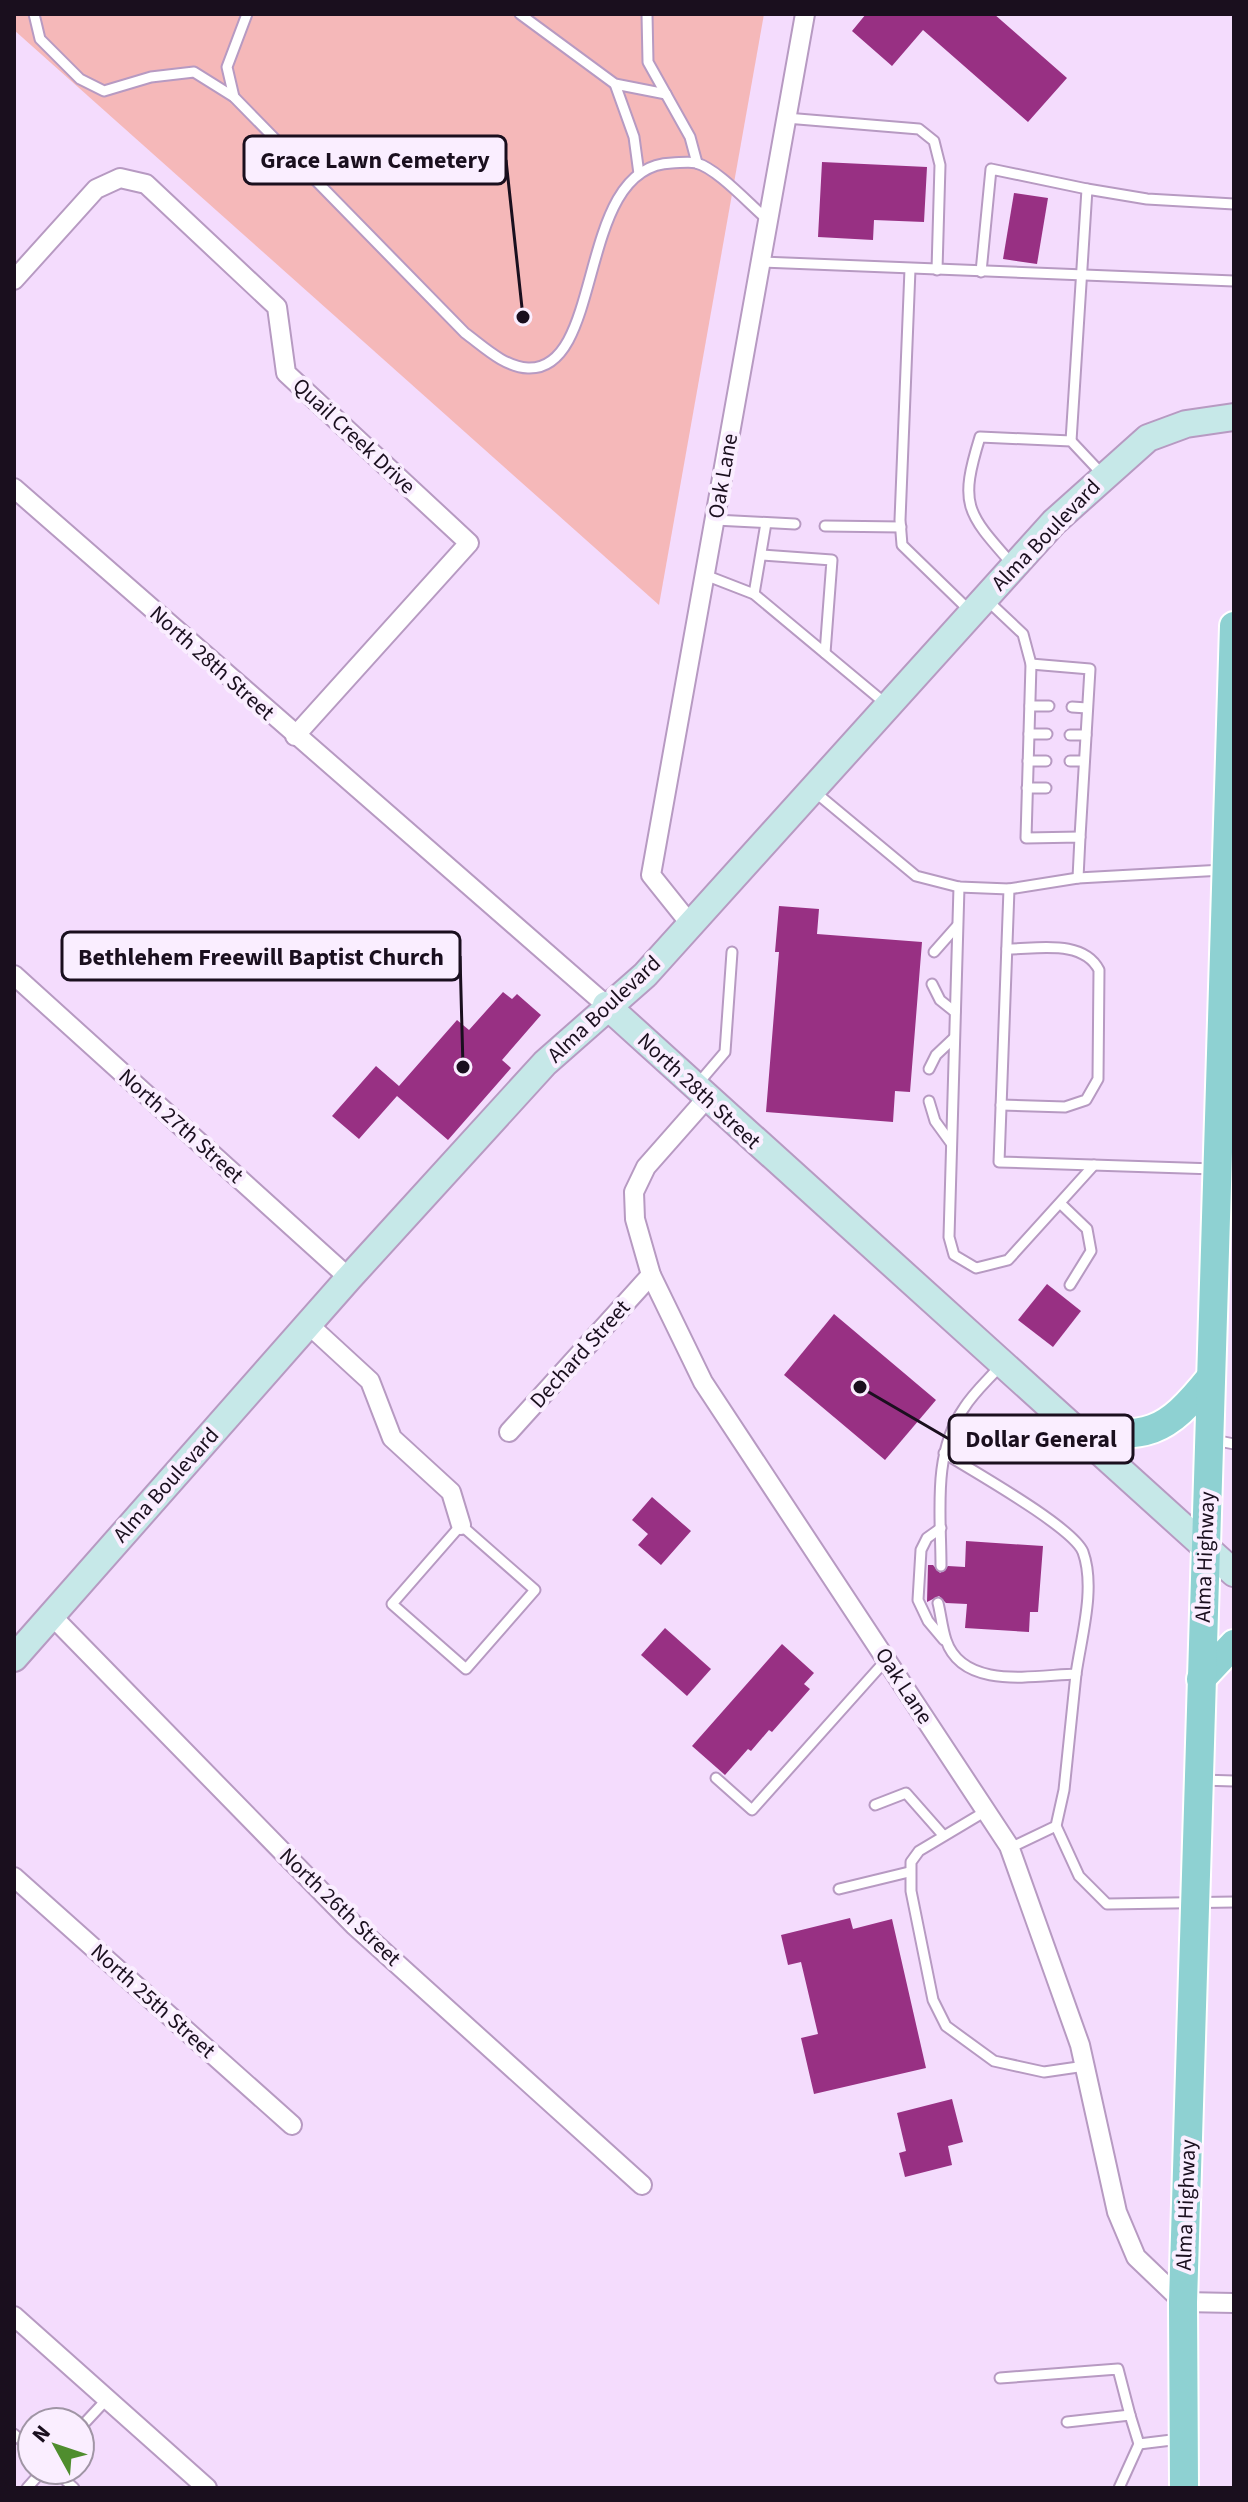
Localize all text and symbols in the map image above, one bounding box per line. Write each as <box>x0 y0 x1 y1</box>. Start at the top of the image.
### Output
callout: Grace Lawn Cemetery <box>244 136 506 184</box>
text: Grace Lawn Cemetery <box>260 143 490 178</box>
street label: Quail Creek Drive <box>285 370 423 502</box>
street label: Oak Lane <box>700 431 746 521</box>
street label: Alma Boulevard <box>984 472 1108 598</box>
street label: North 28th Street <box>142 598 282 728</box>
callout: Bethlehem Freewill Baptist Church <box>62 932 460 980</box>
text: Bethlehem Freewill Baptist Church <box>78 940 444 975</box>
street label: Alma Boulevard <box>540 948 668 1070</box>
street label: North 28th Street <box>630 1025 768 1157</box>
street label: North 27th Street <box>111 1061 251 1191</box>
street label: Dechard Street <box>522 1292 638 1415</box>
callout: Dollar General <box>949 1415 1133 1463</box>
street label: Alma Boulevard <box>105 1420 227 1550</box>
text: Dollar General <box>965 1422 1117 1457</box>
street label: Alma Highway <box>1187 1490 1223 1623</box>
street label: Oak Lane <box>867 1641 941 1731</box>
street label: North 26th Street <box>272 1840 408 1974</box>
street label: North 25th Street <box>83 1936 223 2066</box>
street label: Alma Highway <box>1168 2138 1204 2271</box>
north arrow <box>16 2406 96 2486</box>
text: N <box>24 2418 58 2450</box>

